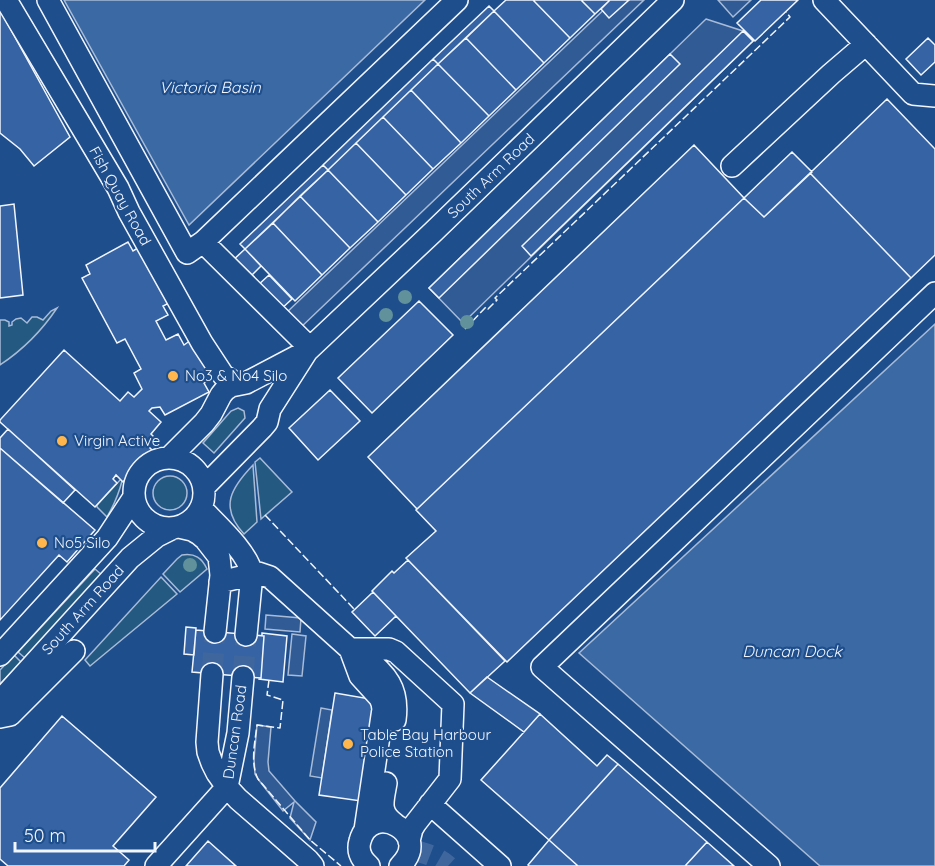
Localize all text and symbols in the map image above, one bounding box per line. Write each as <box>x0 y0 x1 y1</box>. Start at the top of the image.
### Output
water label: Victoria Basin <box>159 77 261 97</box>
street label: South Arm Road <box>443 129 538 222</box>
street label: Fish Quay Road <box>85 143 156 249</box>
place label: No3 & No4 Silo <box>185 366 287 385</box>
marker: No3 & No4 Silo <box>166 369 180 383</box>
place label: Virgin Active <box>74 431 160 450</box>
marker: Virgin Active <box>55 434 69 448</box>
place label: No5 Silo <box>54 533 110 552</box>
marker: No5 Silo <box>35 536 49 550</box>
street label: South Arm Road <box>37 561 128 658</box>
water label: Duncan Dock <box>742 641 843 661</box>
street label: Duncan Road <box>218 684 251 780</box>
place label: Table Bay Harbour Police Station <box>360 725 491 761</box>
marker: Table Bay Harbour Police Station <box>341 737 355 751</box>
scale bar <box>15 815 154 853</box>
text: 50 m <box>24 824 66 847</box>

